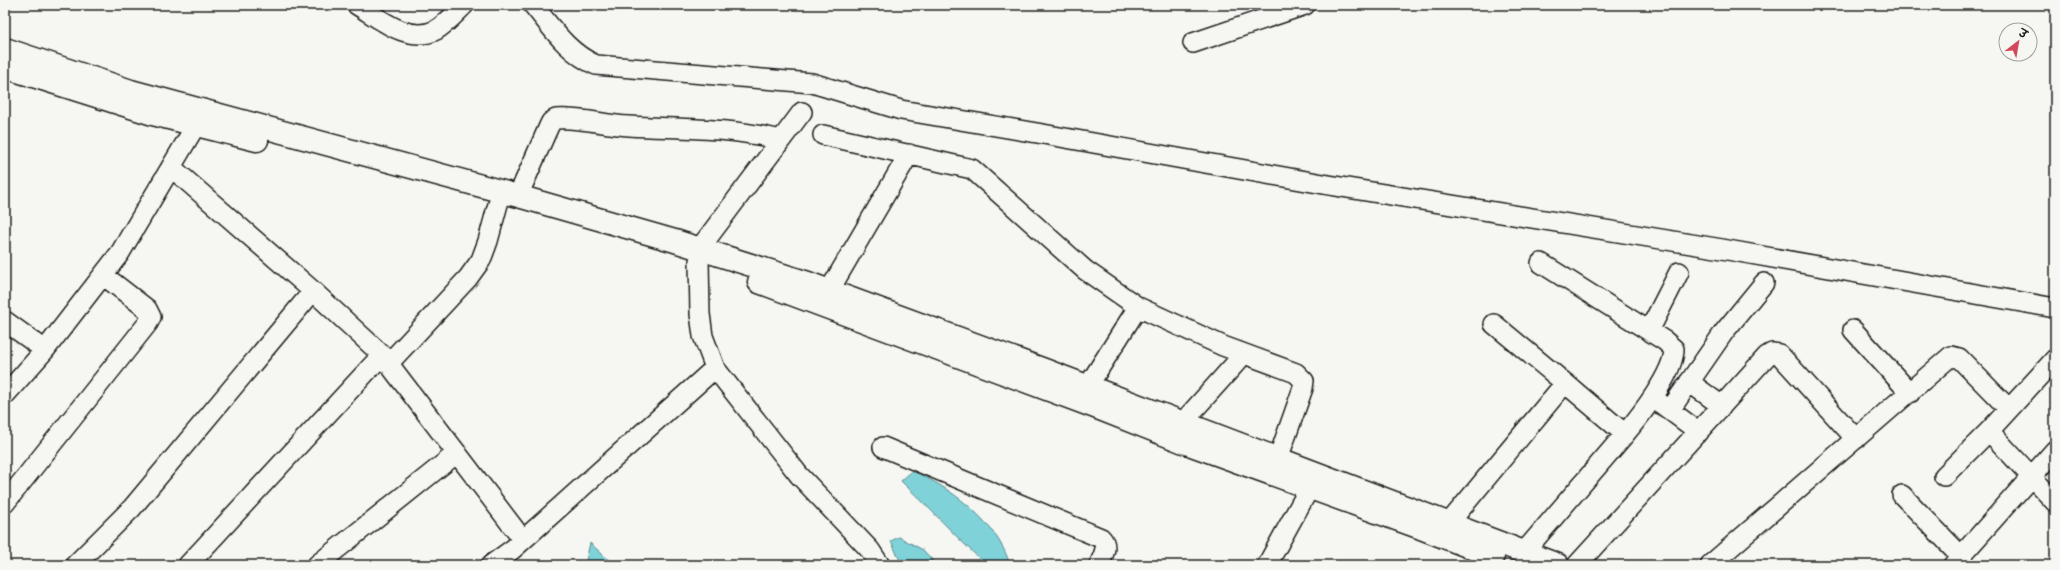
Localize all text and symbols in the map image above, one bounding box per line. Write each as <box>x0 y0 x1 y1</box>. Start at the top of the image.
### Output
north arrow <box>1998 22 2038 62</box>
text: उ <box>2016 26 2031 42</box>

